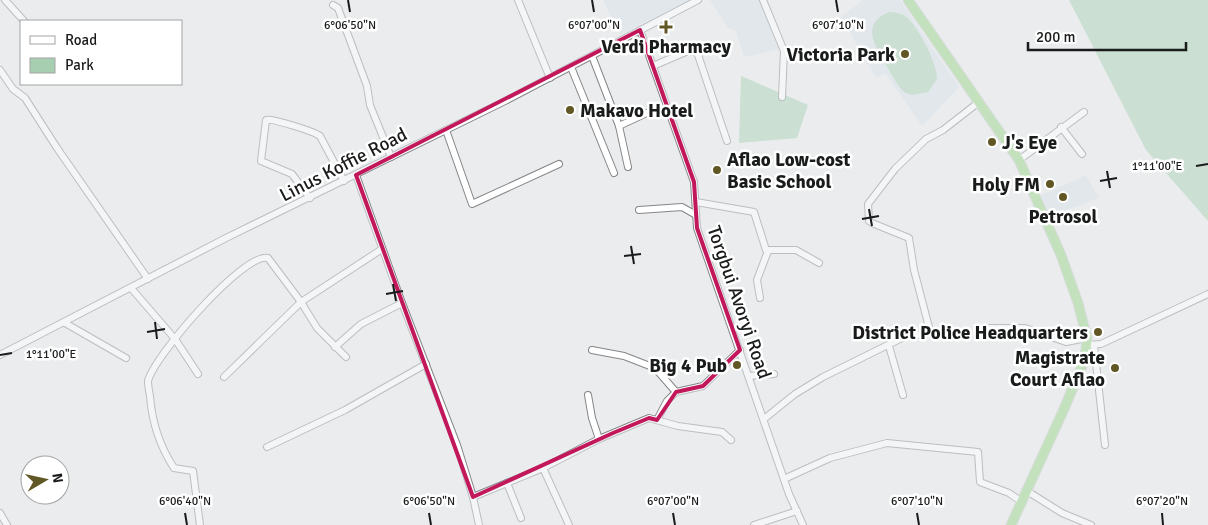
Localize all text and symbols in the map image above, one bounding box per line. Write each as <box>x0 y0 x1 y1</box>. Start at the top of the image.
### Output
text: 6°06'50"N <box>324 18 376 33</box>
text: 6°07'00"N <box>568 18 620 33</box>
text: 6°07'10"N <box>812 18 864 33</box>
legend <box>20 20 182 85</box>
scale bar <box>1028 20 1186 52</box>
marker: Verdi Pharmacy <box>660 21 672 33</box>
text: 200 m <box>1036 28 1076 46</box>
text: Road <box>65 31 97 49</box>
place label: Verdi Pharmacy <box>601 35 731 59</box>
place label: Victoria Park <box>786 43 895 67</box>
marker: Victoria Park <box>899 48 911 60</box>
text: Park <box>65 56 94 74</box>
place label: Makavo Hotel <box>580 99 693 123</box>
marker: Makavo Hotel <box>564 104 576 116</box>
street label: Linus Koffie Road <box>276 122 411 207</box>
place label: J's Eye <box>1002 131 1057 155</box>
marker: J's Eye <box>986 136 998 148</box>
place label: Aflao Low-cost Basic School <box>727 148 850 194</box>
text: 1°11'00"E <box>1132 159 1183 174</box>
marker: Aflao Low-cost Basic School <box>711 164 723 176</box>
place label: Holy FM <box>972 173 1040 197</box>
marker: Holy FM <box>1044 178 1056 190</box>
marker: Petrosol <box>1057 191 1069 203</box>
place label: Petrosol <box>1029 205 1097 229</box>
street label: Torgbui Avoryi Road <box>702 223 776 382</box>
place label: District Police Headquarters <box>852 321 1088 345</box>
marker: District Police Headquarters <box>1092 326 1104 338</box>
place label: Magistrate Court Aflao <box>1010 346 1105 392</box>
text: 1°11'00"E <box>26 347 77 362</box>
place label: Big 4 Pub <box>649 354 727 378</box>
marker: Big 4 Pub <box>731 359 743 371</box>
marker: Magistrate Court Aflao <box>1109 362 1121 374</box>
north arrow <box>20 455 70 505</box>
text: N <box>48 472 67 484</box>
text: 6°06'40"N <box>159 494 211 509</box>
text: 6°06'50"N <box>403 494 455 509</box>
text: 6°07'00"N <box>647 494 699 509</box>
text: 6°07'10"N <box>891 494 943 509</box>
text: 6°07'20"N <box>1136 494 1188 509</box>

